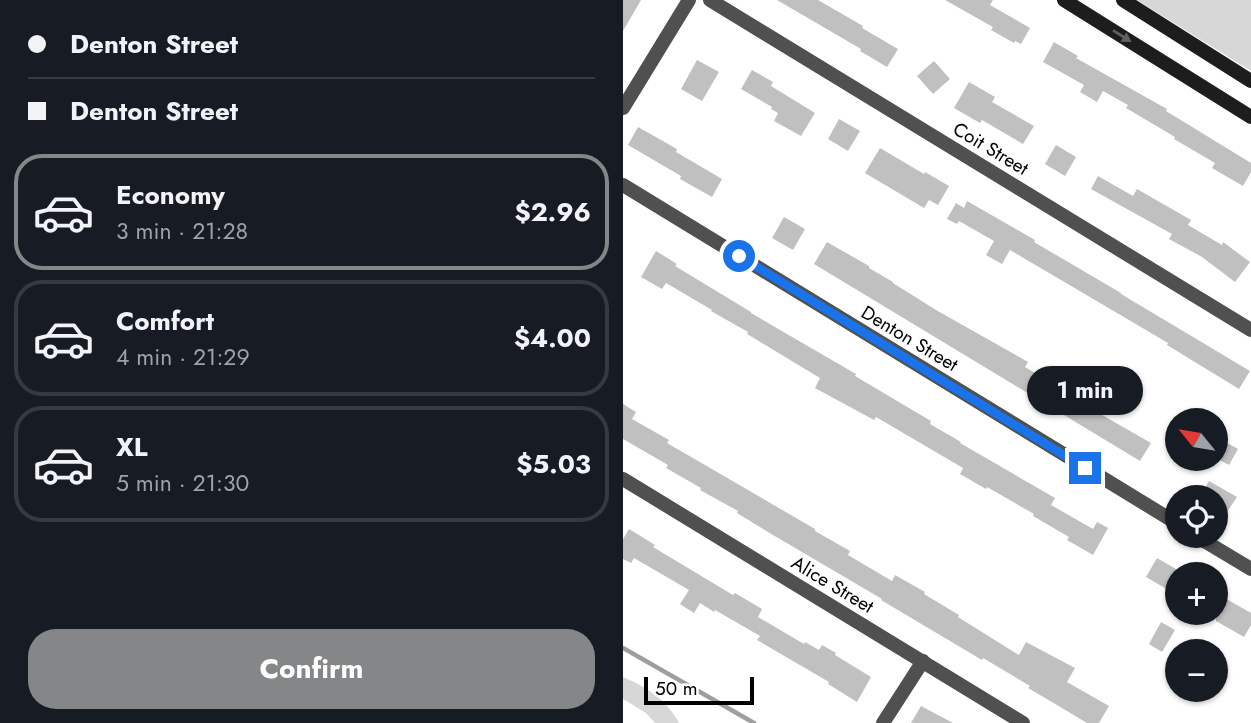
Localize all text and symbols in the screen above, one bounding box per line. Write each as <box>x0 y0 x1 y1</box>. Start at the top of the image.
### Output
text: Denton Street <box>70 25 238 63</box>
one-way arrow <box>1112 30 1132 43</box>
text: Denton Street <box>70 92 238 130</box>
street label: Coit Street <box>948 115 1034 182</box>
text: Economy <box>116 176 225 214</box>
icon: car <box>32 181 95 244</box>
text: $2.96 <box>515 193 591 231</box>
text: 3 min · 21:28 <box>116 214 248 248</box>
route start <box>723 240 755 272</box>
street label: Denton Street <box>856 299 964 378</box>
text: Comfort <box>116 302 214 340</box>
icon: car <box>32 307 95 370</box>
text: $4.00 <box>514 319 591 357</box>
text: 4 min · 21:29 <box>116 340 250 374</box>
callout: 1 min <box>1027 366 1143 416</box>
text: 1 min <box>1056 373 1114 407</box>
north arrow <box>1165 408 1229 471</box>
map controls <box>1165 408 1228 702</box>
text: XL <box>116 428 148 466</box>
icon: car <box>32 433 95 496</box>
text: $5.03 <box>516 445 591 483</box>
route end <box>1069 452 1101 484</box>
text: 5 min · 21:30 <box>116 466 249 500</box>
button: locate <box>1165 485 1228 548</box>
street label: Alice Street <box>786 549 879 620</box>
button: + <box>1165 562 1228 625</box>
button: Confirm <box>28 629 595 709</box>
button: − <box>1165 639 1228 702</box>
scale bar <box>644 674 754 706</box>
text: 50 m <box>655 675 698 702</box>

